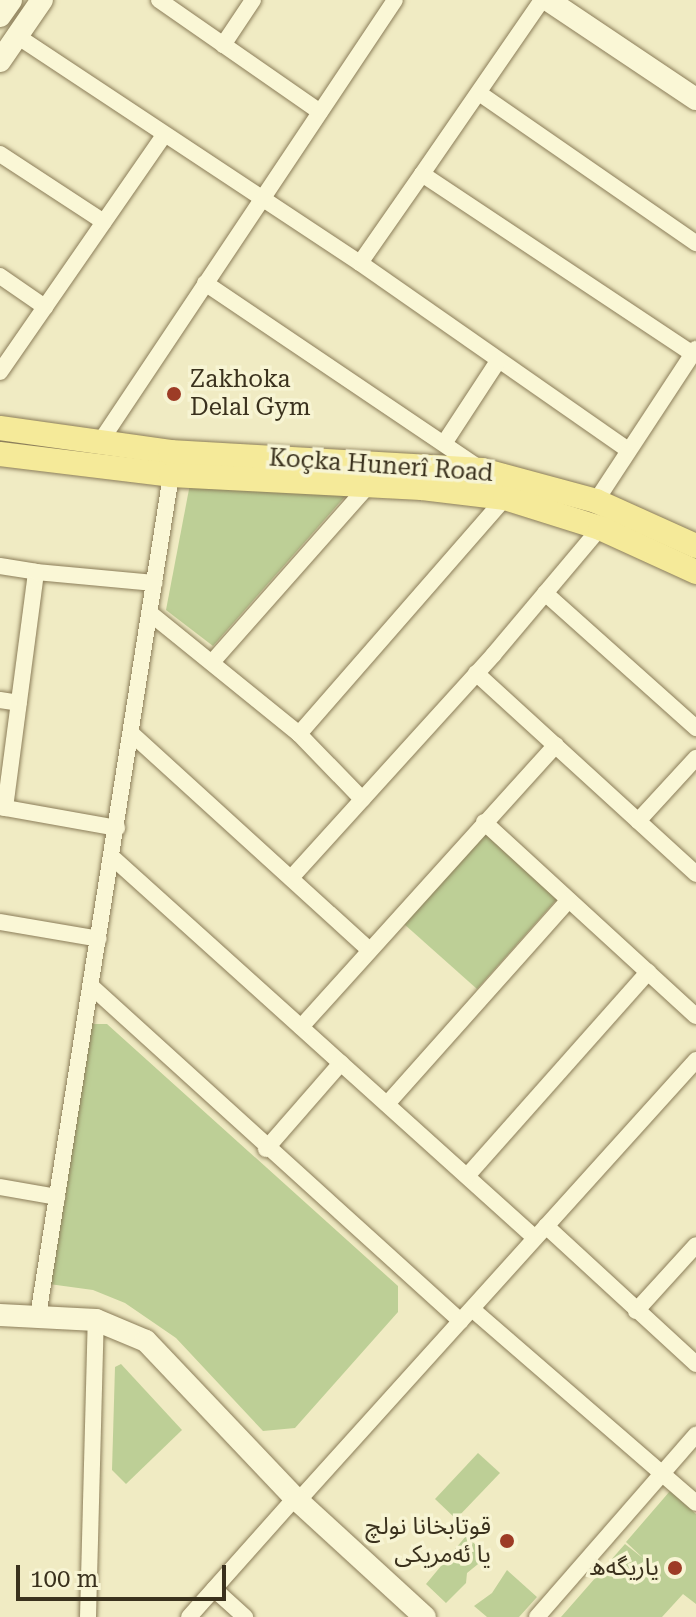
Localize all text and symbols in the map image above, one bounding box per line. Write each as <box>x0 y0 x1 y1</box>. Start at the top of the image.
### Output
place label: Zakhoka Delal Gym <box>190 366 311 422</box>
marker: Zakhoka Delal Gym <box>165 385 183 403</box>
street label: Koçka Hunerî Road <box>268 444 494 488</box>
place label: قوتابخانا نولچ يا ئەمريكى <box>365 1513 491 1569</box>
marker: قوتابخانا نولچ يا ئەمريكى <box>498 1532 516 1550</box>
scale bar <box>20 1549 230 1599</box>
place label: یاریگه‌ه <box>590 1554 659 1582</box>
marker: یاریگه‌ه <box>666 1559 684 1577</box>
text: 100 m <box>30 1565 98 1593</box>

